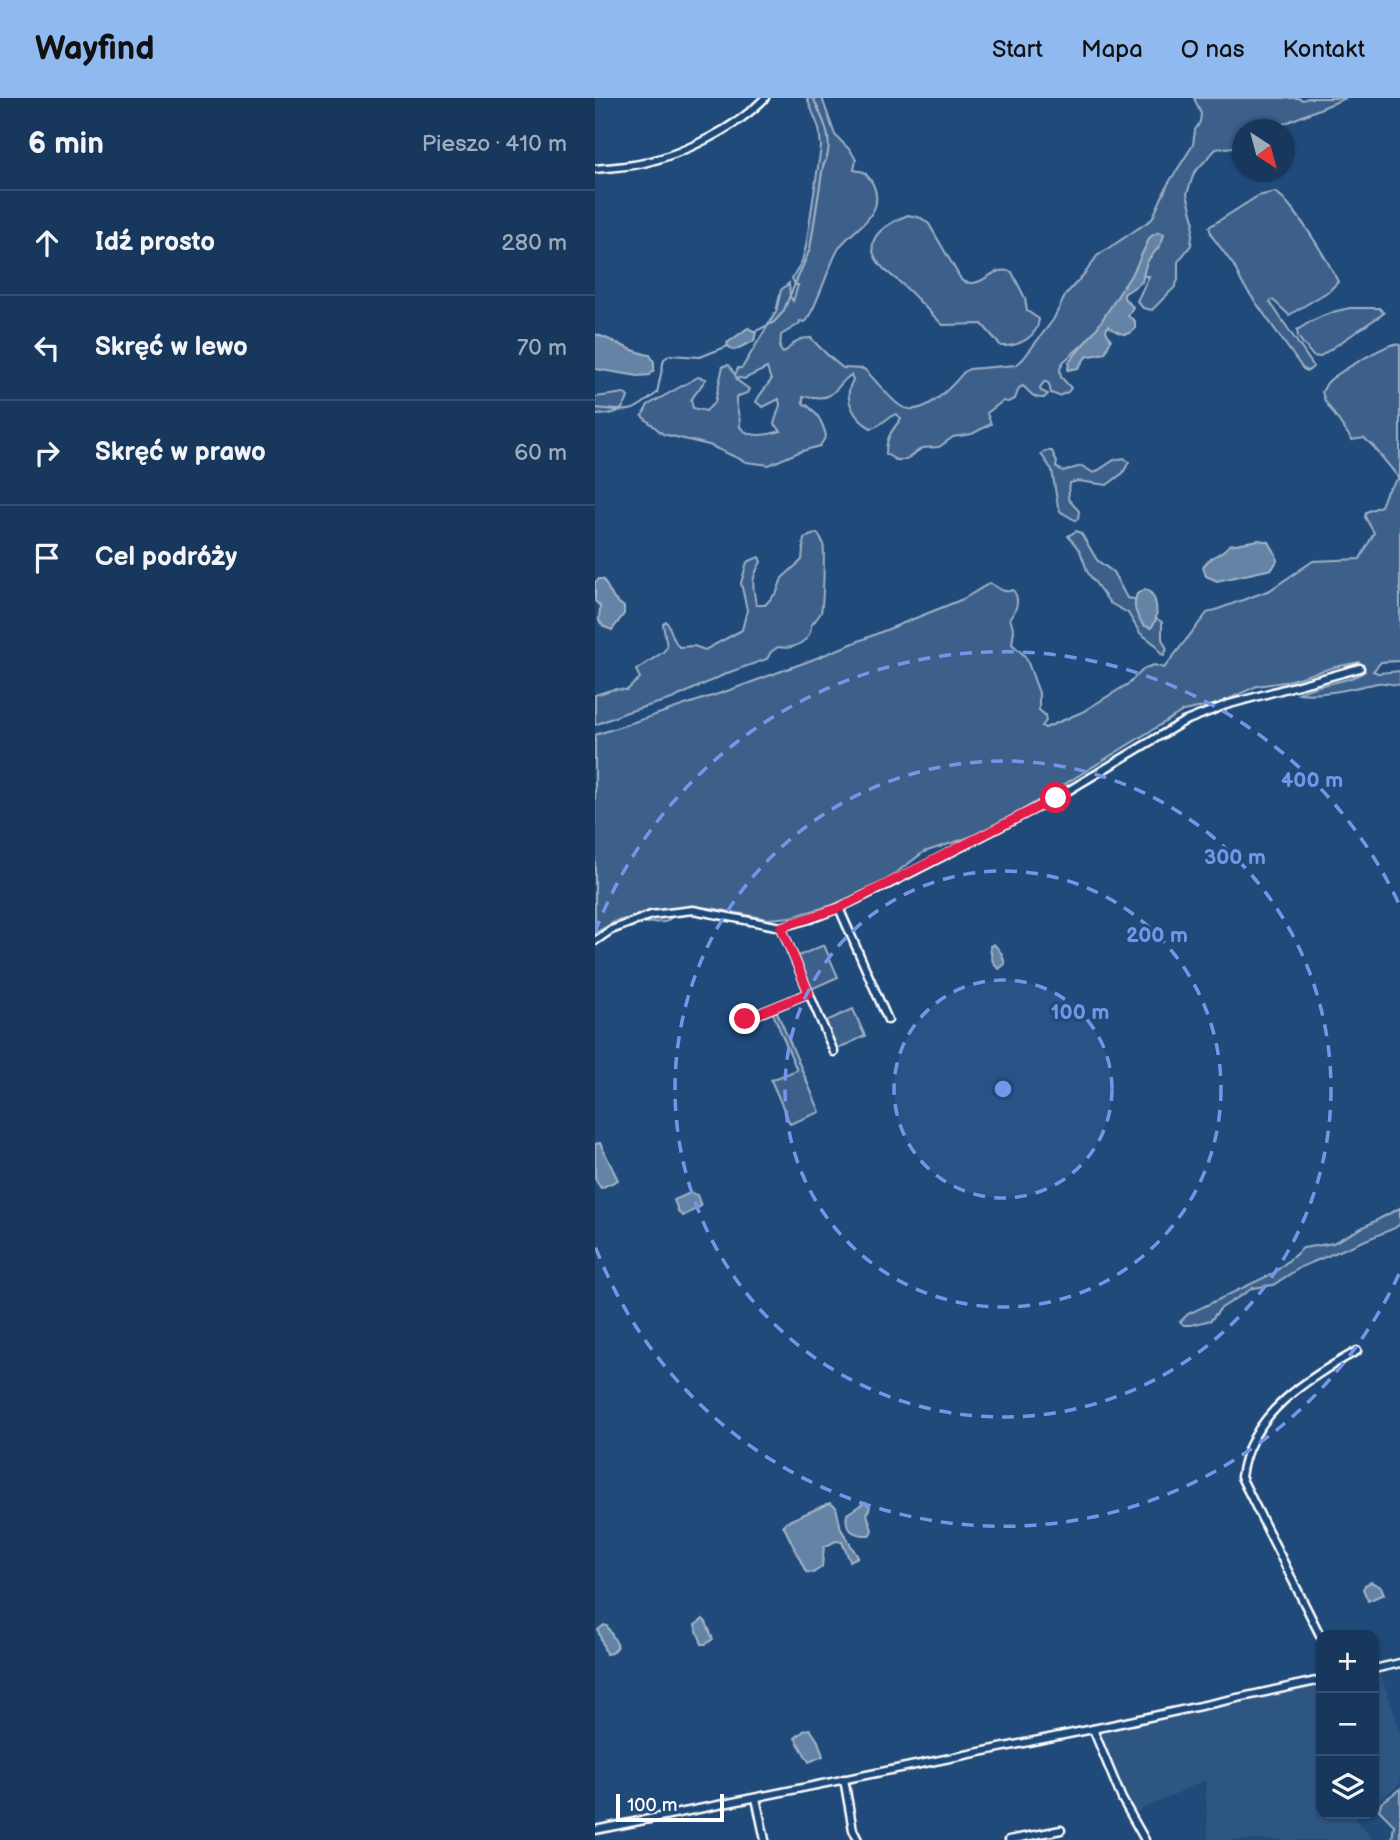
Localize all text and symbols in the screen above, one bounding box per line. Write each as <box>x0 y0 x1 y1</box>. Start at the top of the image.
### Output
text: Wayfind <box>35 29 154 69</box>
text: Start <box>992 35 1043 64</box>
text: Mapa <box>1081 35 1143 64</box>
text: O nas <box>1181 35 1245 64</box>
text: Kontakt <box>1283 35 1365 64</box>
north arrow <box>1232 119 1295 182</box>
text: 6 min <box>28 126 104 162</box>
text: Pieszo · 410 m <box>422 130 567 158</box>
icon: ahead <box>28 224 66 262</box>
text: Idź prosto <box>95 227 215 258</box>
text: 280 m <box>501 229 567 257</box>
icon: left <box>28 329 66 367</box>
text: Skręć w lewo <box>95 332 248 363</box>
text: 70 m <box>517 334 567 362</box>
icon: right <box>28 434 66 472</box>
text: Skręć w prawo <box>95 437 266 468</box>
text: 60 m <box>514 439 567 467</box>
icon: arrive <box>28 539 66 577</box>
text: Cel podróży <box>95 542 237 573</box>
text: 400 m <box>1281 768 1343 793</box>
route start <box>1040 782 1071 813</box>
text: 300 m <box>1204 845 1266 870</box>
text: 200 m <box>1126 923 1188 948</box>
text: 100 m <box>1051 1000 1109 1025</box>
route end <box>729 1003 760 1034</box>
centre of rings <box>991 1077 1015 1101</box>
map controls <box>1316 1630 1379 1819</box>
button: + <box>1316 1630 1379 1693</box>
button: − <box>1316 1693 1379 1756</box>
button: layers <box>1316 1756 1379 1819</box>
scale bar <box>616 1791 725 1823</box>
text: 100 m <box>627 1794 678 1817</box>

